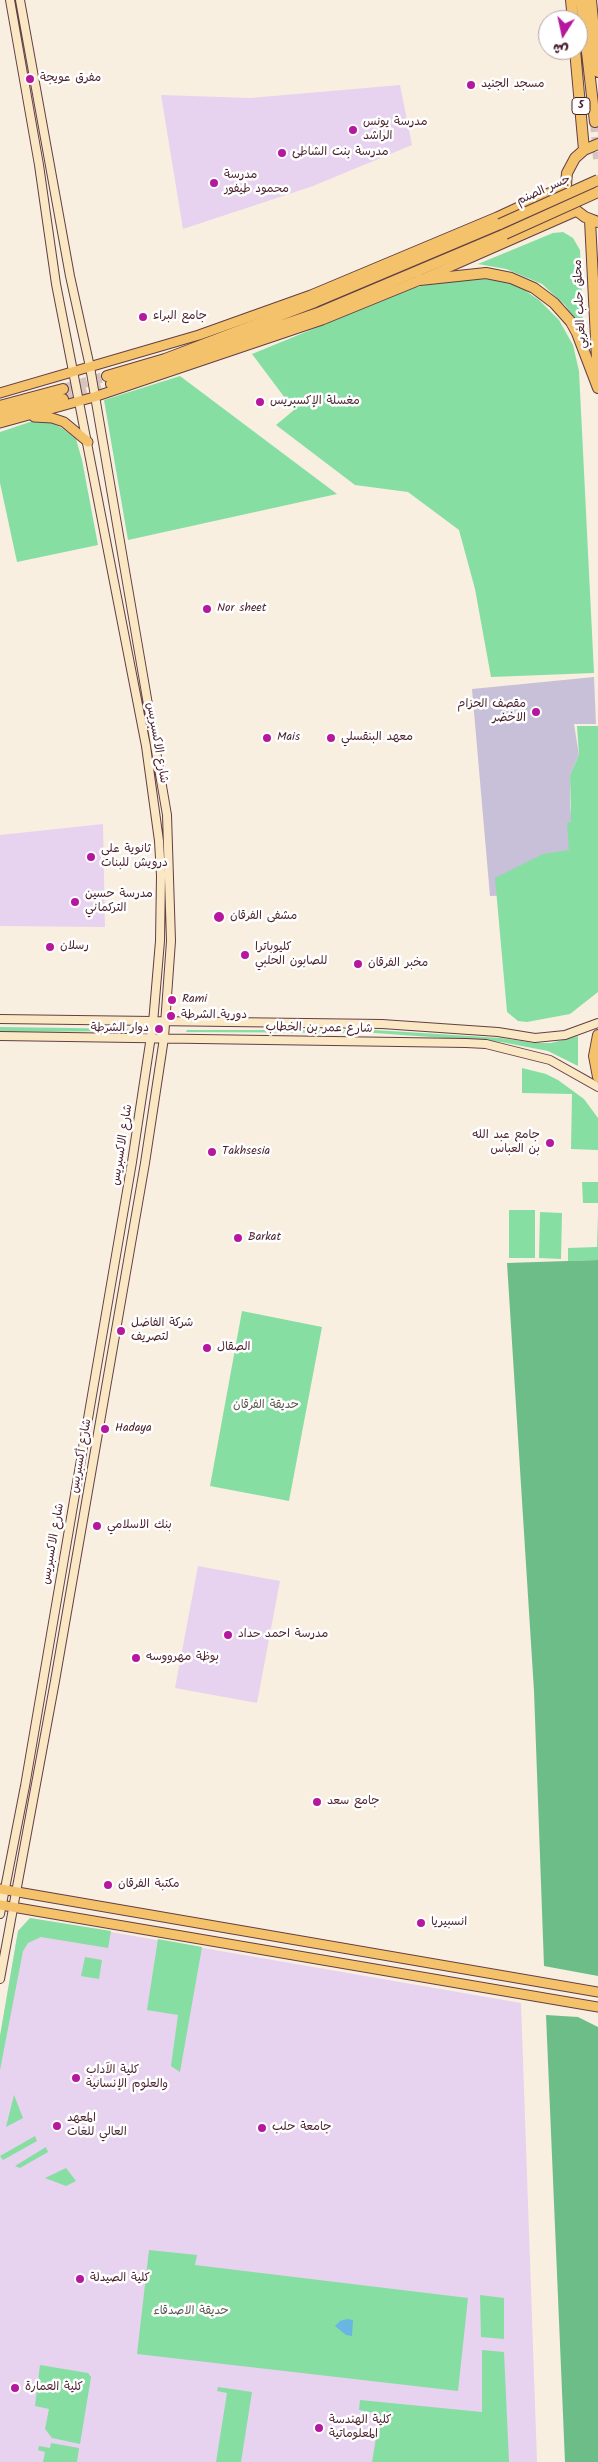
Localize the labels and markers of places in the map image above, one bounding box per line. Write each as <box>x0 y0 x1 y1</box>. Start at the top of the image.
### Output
place label: مفرق عويجة <box>40 72 101 86</box>
marker: مفرق عويجة <box>24 73 36 85</box>
place label: مسجد الجنيد <box>481 78 545 92</box>
marker: مسجد الجنيد <box>465 79 477 91</box>
place label: مدرسة يونس الراشد <box>363 116 427 144</box>
marker: مدرسة يونس الراشد <box>347 124 359 136</box>
place label: مدرسة بنت الشاطئ <box>292 146 389 160</box>
marker: مدرسة بنت الشاطئ <box>276 147 288 159</box>
place label: مدرسة محمود طيفور <box>224 169 289 197</box>
marker: مدرسة محمود طيفور <box>208 177 220 189</box>
place label: جامع البراء <box>153 310 207 324</box>
marker: جامع البراء <box>137 311 149 323</box>
place label: مغسلة الإكسبريس <box>270 395 360 409</box>
marker: مغسلة الإكسبريس <box>254 396 266 408</box>
place label: Nor sheet <box>217 602 266 616</box>
marker: Nor sheet <box>201 603 213 615</box>
place label: مقصف الحزام الاخضر <box>457 698 526 726</box>
marker: مقصف الحزام الاخضر <box>530 706 542 718</box>
place label: Mais <box>277 731 300 745</box>
place label: معهد البنقسلي <box>341 731 413 745</box>
marker: Mais <box>261 732 273 744</box>
marker: معهد البنقسلي <box>325 732 337 744</box>
place label: ثانوية علي درويش للبنات <box>101 843 168 871</box>
marker: ثانوية علي درويش للبنات <box>85 851 97 863</box>
place label: مدرسة حسين التركماني <box>85 888 153 916</box>
marker: مدرسة حسين التركماني <box>69 896 81 908</box>
marker: مشفى الفرقان <box>212 910 226 924</box>
place label: مشفى الفرقان <box>230 910 297 924</box>
place label: رسلان <box>60 940 89 954</box>
marker: رسلان <box>44 941 56 953</box>
place label: كليوباترا للصابون الحلبي <box>255 941 327 969</box>
marker: كليوباترا للصابون الحلبي <box>239 949 251 961</box>
place label: مخبر الفرقان <box>368 957 428 971</box>
marker: مخبر الفرقان <box>352 958 364 970</box>
place label: Rami <box>182 993 207 1007</box>
marker: Rami <box>166 994 178 1006</box>
place label: دورية الشرطة <box>181 1009 247 1023</box>
marker: دورية الشرطة <box>165 1010 177 1022</box>
place label: دوار الشرطة <box>91 1022 149 1036</box>
marker: دوار الشرطة <box>153 1023 165 1035</box>
place label: جامع عبد الله بن العباس <box>472 1129 540 1157</box>
marker: جامع عبد الله بن العباس <box>544 1137 556 1149</box>
place label: Takhsesia <box>222 1145 270 1159</box>
marker: Takhsesia <box>206 1146 218 1158</box>
place label: Barkat <box>248 1231 281 1245</box>
marker: Barkat <box>232 1232 244 1244</box>
place label: شركة الفاضل لتصريف <box>131 1317 193 1345</box>
marker: شركة الفاضل لتصريف <box>115 1325 127 1337</box>
place label: الصقال <box>217 1341 250 1355</box>
marker: الصقال <box>201 1342 213 1354</box>
place label: Hadaya <box>115 1422 152 1436</box>
marker: Hadaya <box>99 1423 111 1435</box>
place label: بنك الاسلامي <box>107 1519 172 1533</box>
marker: بنك الاسلامي <box>91 1520 103 1532</box>
place label: مدرسة احمد حداد <box>238 1628 328 1642</box>
marker: مدرسة احمد حداد <box>222 1629 234 1641</box>
place label: بوظة مهرووسه <box>146 1651 219 1665</box>
marker: بوظة مهرووسه <box>130 1652 142 1664</box>
place label: جامع سعد <box>327 1795 380 1809</box>
marker: جامع سعد <box>311 1796 323 1808</box>
place label: مكتبة الفرقان <box>118 1878 180 1892</box>
marker: مكتبة الفرقان <box>102 1879 114 1891</box>
place label: انسبيريا <box>431 1916 467 1930</box>
marker: انسبيريا <box>415 1917 427 1929</box>
place label: كلية الآداب والعلوم الإنسانية <box>86 2064 168 2092</box>
marker: كلية الآداب والعلوم الإنسانية <box>70 2072 82 2084</box>
place label: المعهد العالي للغات <box>67 2112 127 2140</box>
marker: المعهد العالي للغات <box>51 2120 63 2132</box>
place label: جامعة حلب <box>272 2121 331 2135</box>
marker: جامعة حلب <box>256 2122 268 2134</box>
place label: كلية الصيدلة <box>90 2272 150 2286</box>
marker: كلية الصيدلة <box>74 2273 86 2285</box>
place label: كلية العمارة <box>25 2381 83 2395</box>
marker: كلية العمارة <box>9 2382 21 2394</box>
place label: كلية الهندسة المعلوماتية <box>329 2414 391 2442</box>
marker: كلية الهندسة المعلوماتية <box>313 2422 325 2434</box>

